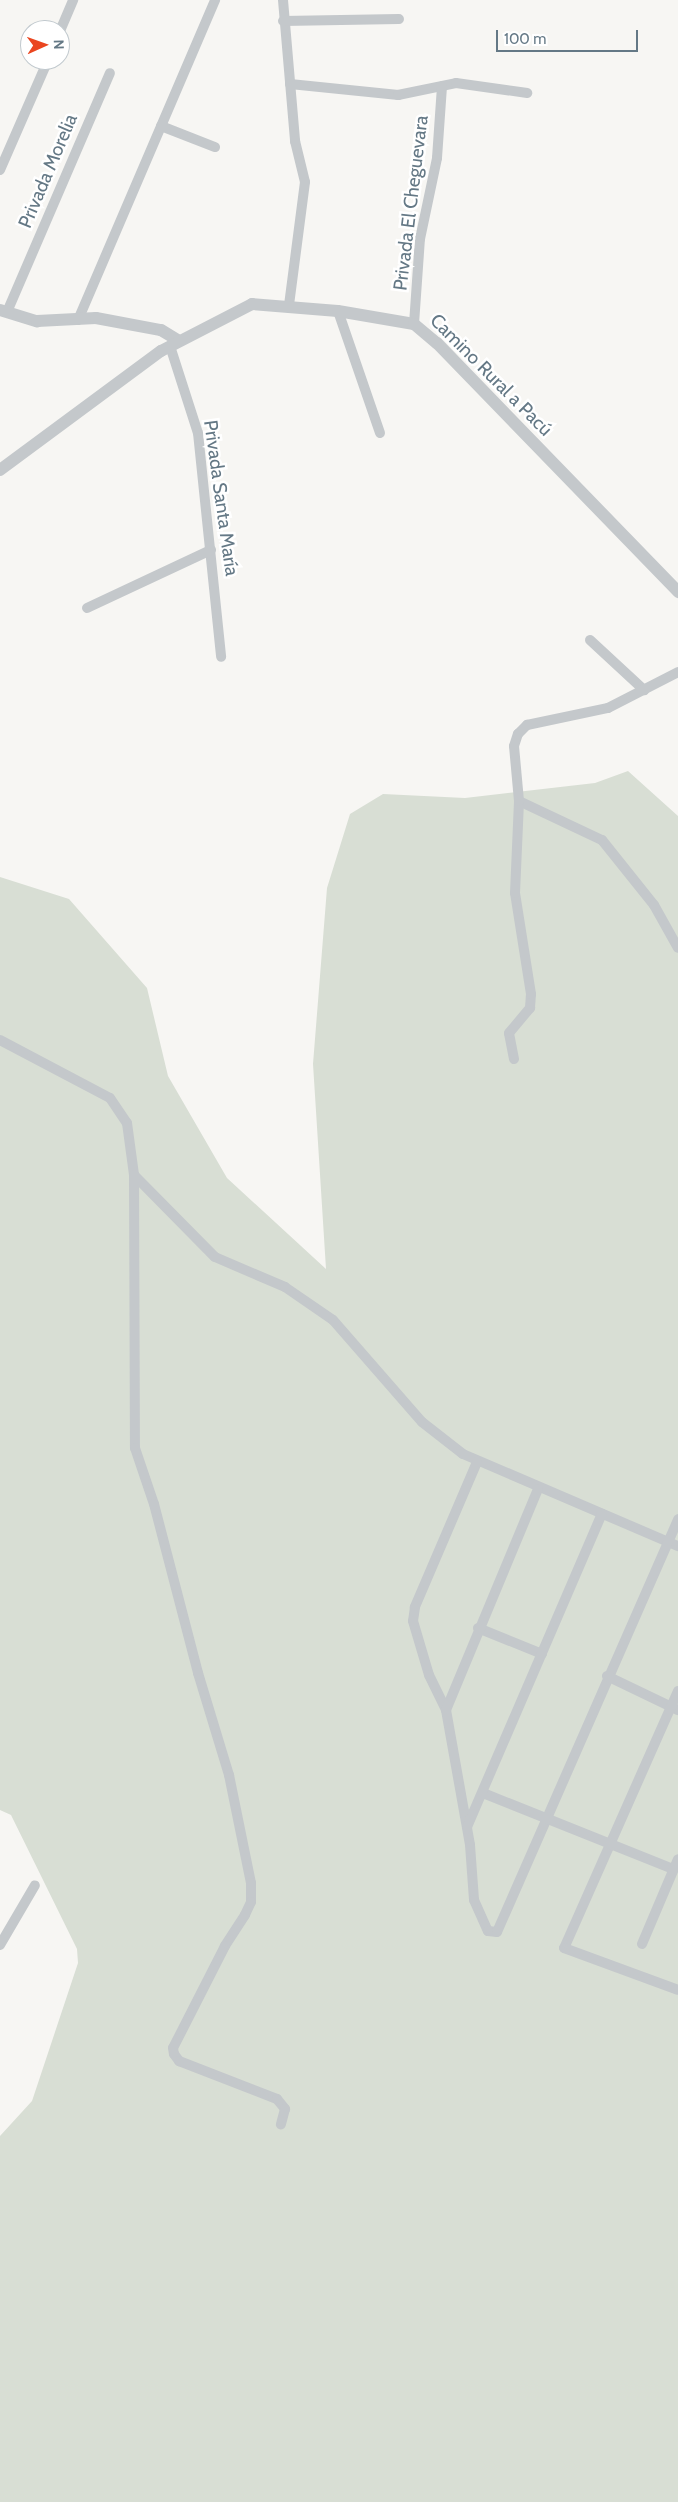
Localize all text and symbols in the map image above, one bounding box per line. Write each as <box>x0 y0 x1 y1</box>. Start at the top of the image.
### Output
north arrow <box>20 20 70 70</box>
scale bar <box>498 20 640 52</box>
text: 100 m <box>504 30 546 48</box>
text: N <box>50 39 68 50</box>
street label: Privada Morelia <box>14 110 82 232</box>
street label: Privada El Cheguevara <box>389 114 433 292</box>
street label: Camino Rural a Pacú <box>425 309 557 441</box>
street label: Privada Santa María <box>199 419 243 577</box>

